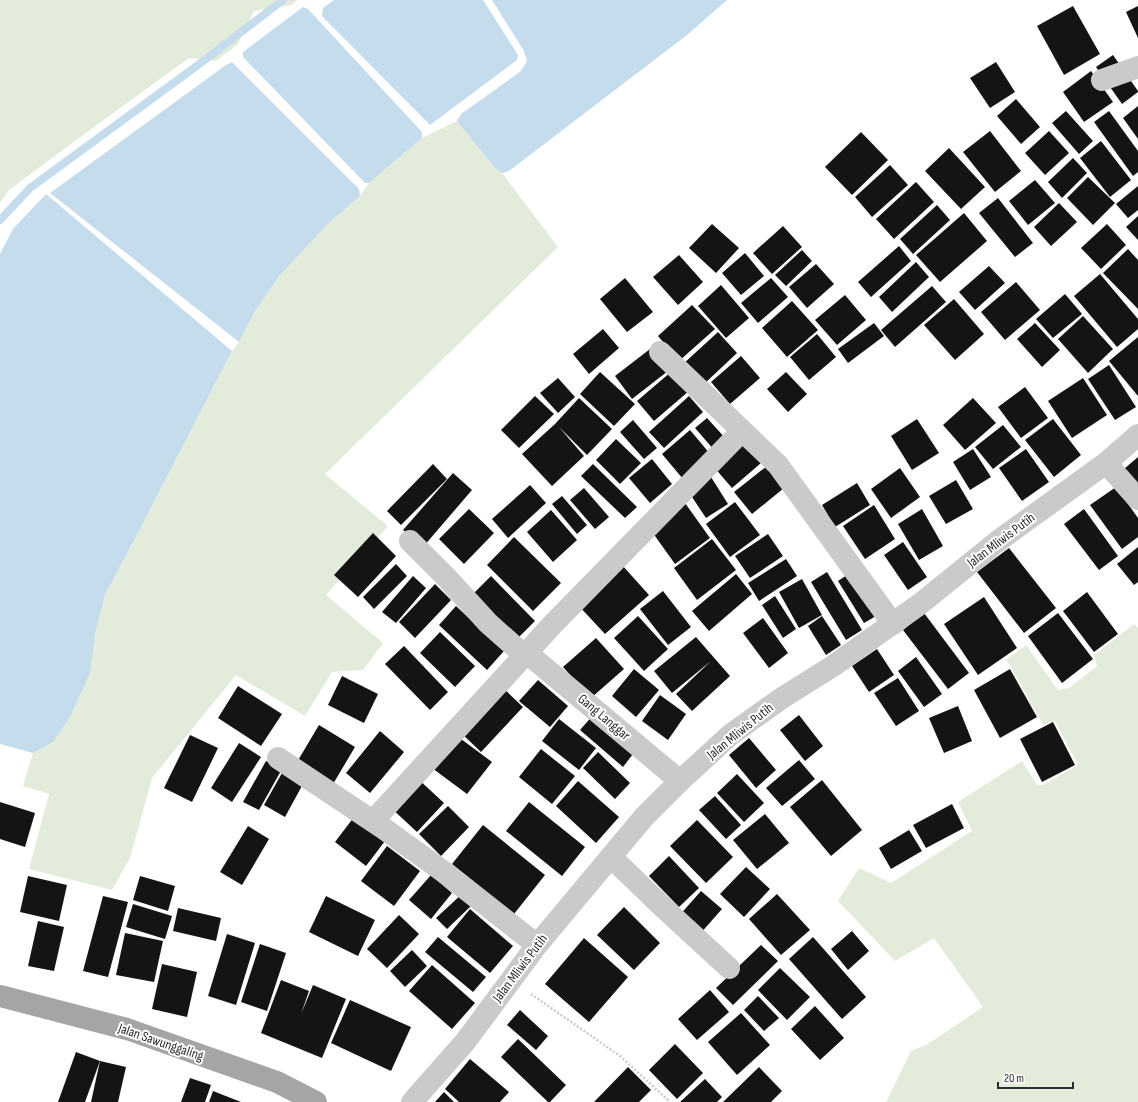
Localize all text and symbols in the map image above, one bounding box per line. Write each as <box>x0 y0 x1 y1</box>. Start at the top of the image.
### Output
street label: Jalan Mliwis Putih <box>963 509 1038 572</box>
street label: Gang Langgar <box>574 690 634 744</box>
street label: Jalan Mliwis Putih <box>703 699 777 764</box>
street label: Jalan Mliwis Putih <box>488 931 551 1006</box>
street label: Jalan Sawunggaling <box>115 1019 206 1065</box>
scale bar <box>998 1064 1073 1090</box>
text: 20 m <box>1004 1071 1024 1086</box>

